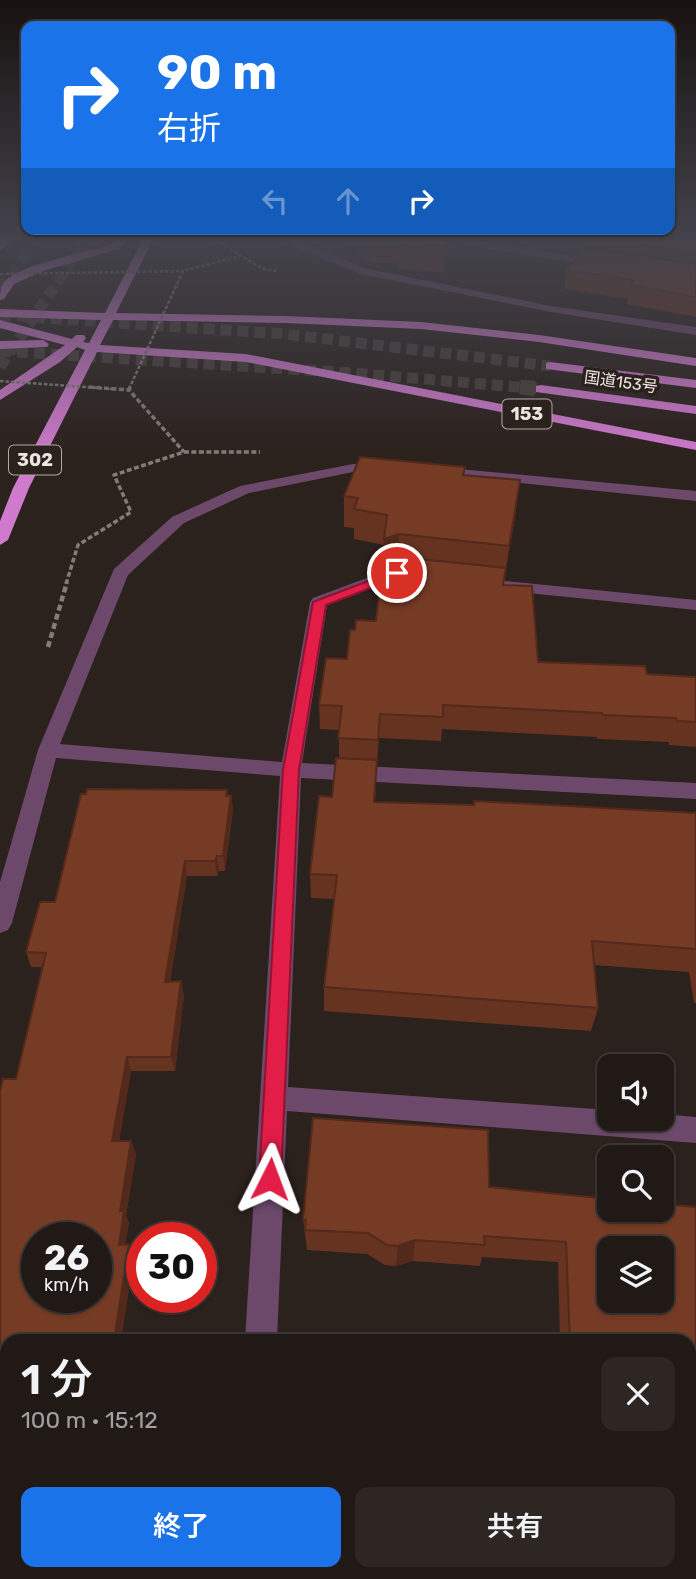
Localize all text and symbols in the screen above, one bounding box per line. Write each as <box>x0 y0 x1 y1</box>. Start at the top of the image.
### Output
text: 90 m <box>157 43 277 101</box>
icon: right <box>42 49 133 140</box>
text: 右折 <box>157 109 221 147</box>
icon: left <box>256 182 294 220</box>
icon: ahead <box>329 182 367 220</box>
icon: right <box>402 182 440 220</box>
street label: 国道153号 <box>583 367 659 397</box>
road number: 153 <box>503 400 552 428</box>
road number: 302 <box>9 446 61 474</box>
pin <box>367 543 427 603</box>
icon: arrive <box>378 554 416 592</box>
map controls <box>597 1054 674 1313</box>
button: sound <box>597 1054 674 1131</box>
position arrow <box>233 1142 307 1216</box>
button: search <box>597 1145 674 1222</box>
speed limit sign: 30 <box>126 1222 217 1313</box>
button: layers <box>597 1236 674 1313</box>
text: 26 <box>44 1237 89 1279</box>
text: km/h <box>44 1274 89 1296</box>
text: 1 分 <box>21 1355 92 1405</box>
button: close <box>601 1357 675 1431</box>
text: 100 m · 15:12 <box>21 1406 158 1434</box>
button: 終了 <box>21 1487 341 1567</box>
button: 共有 <box>355 1487 675 1567</box>

